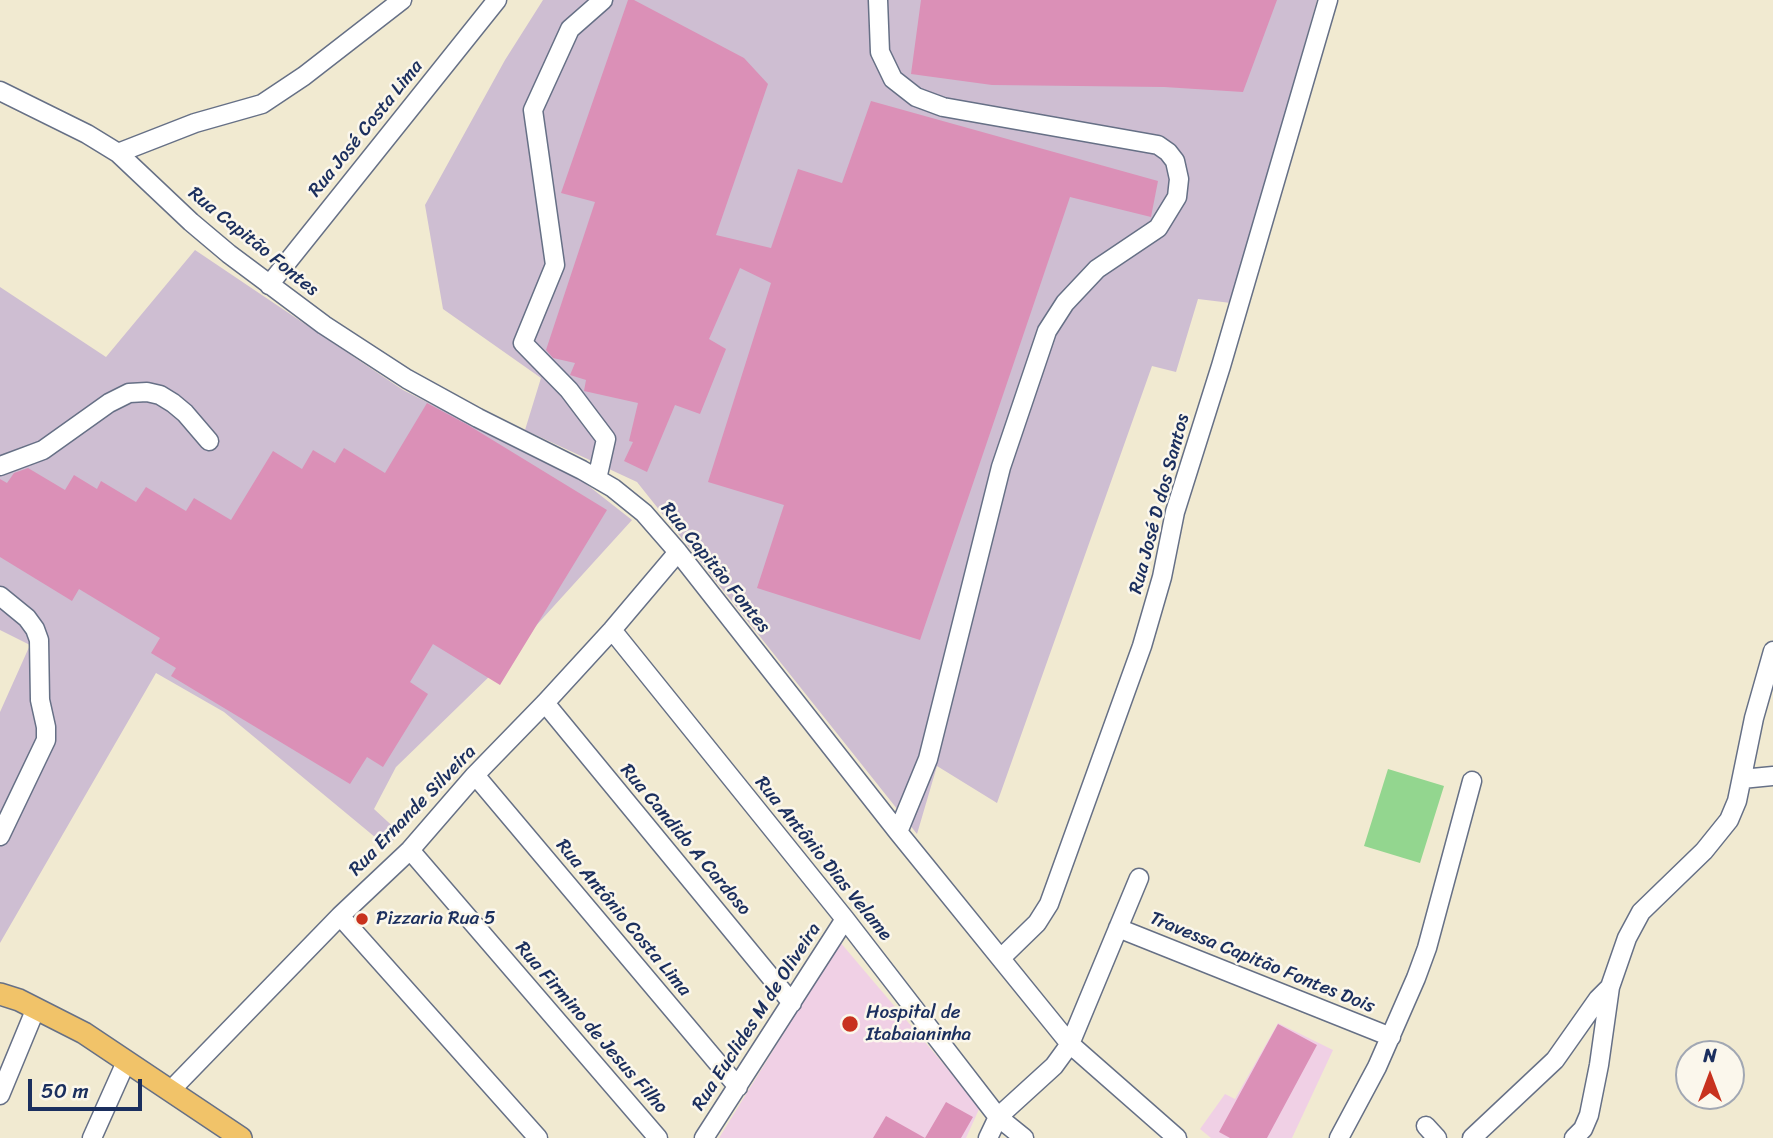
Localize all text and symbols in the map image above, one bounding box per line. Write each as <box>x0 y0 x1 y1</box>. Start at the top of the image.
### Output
street label: Rua José Costa Lima <box>304 56 428 202</box>
street label: Rua Capitão Fontes <box>183 182 323 302</box>
street label: Rua José D dos Santos <box>1125 412 1195 596</box>
street label: Rua Capitão Fontes <box>655 498 775 638</box>
street label: Rua Ernande Silveira <box>345 741 481 881</box>
street label: Rua Candido A Cardoso <box>615 760 755 920</box>
street label: Rua Antônio Dias Velame <box>750 772 896 946</box>
street label: Rua Antônio Costa Lima <box>551 835 695 1001</box>
street label: Travessa Capitão Fontes Dois <box>1146 907 1378 1019</box>
place label: Pizzaria Rua 5 <box>376 908 496 930</box>
marker: Pizzaria Rua 5 <box>354 911 370 927</box>
street label: Rua Euclides M de Oliveira <box>688 919 826 1115</box>
street label: Rua Firmino de Jesus Filho <box>510 937 672 1119</box>
place label: Hospital de Itabaianinha <box>866 1002 971 1046</box>
marker: Hospital de Itabaianinha <box>840 1014 860 1034</box>
text: N <box>1703 1039 1717 1072</box>
north arrow <box>1675 1040 1745 1110</box>
scale bar <box>32 1064 145 1108</box>
text: 50 m <box>41 1072 89 1110</box>

